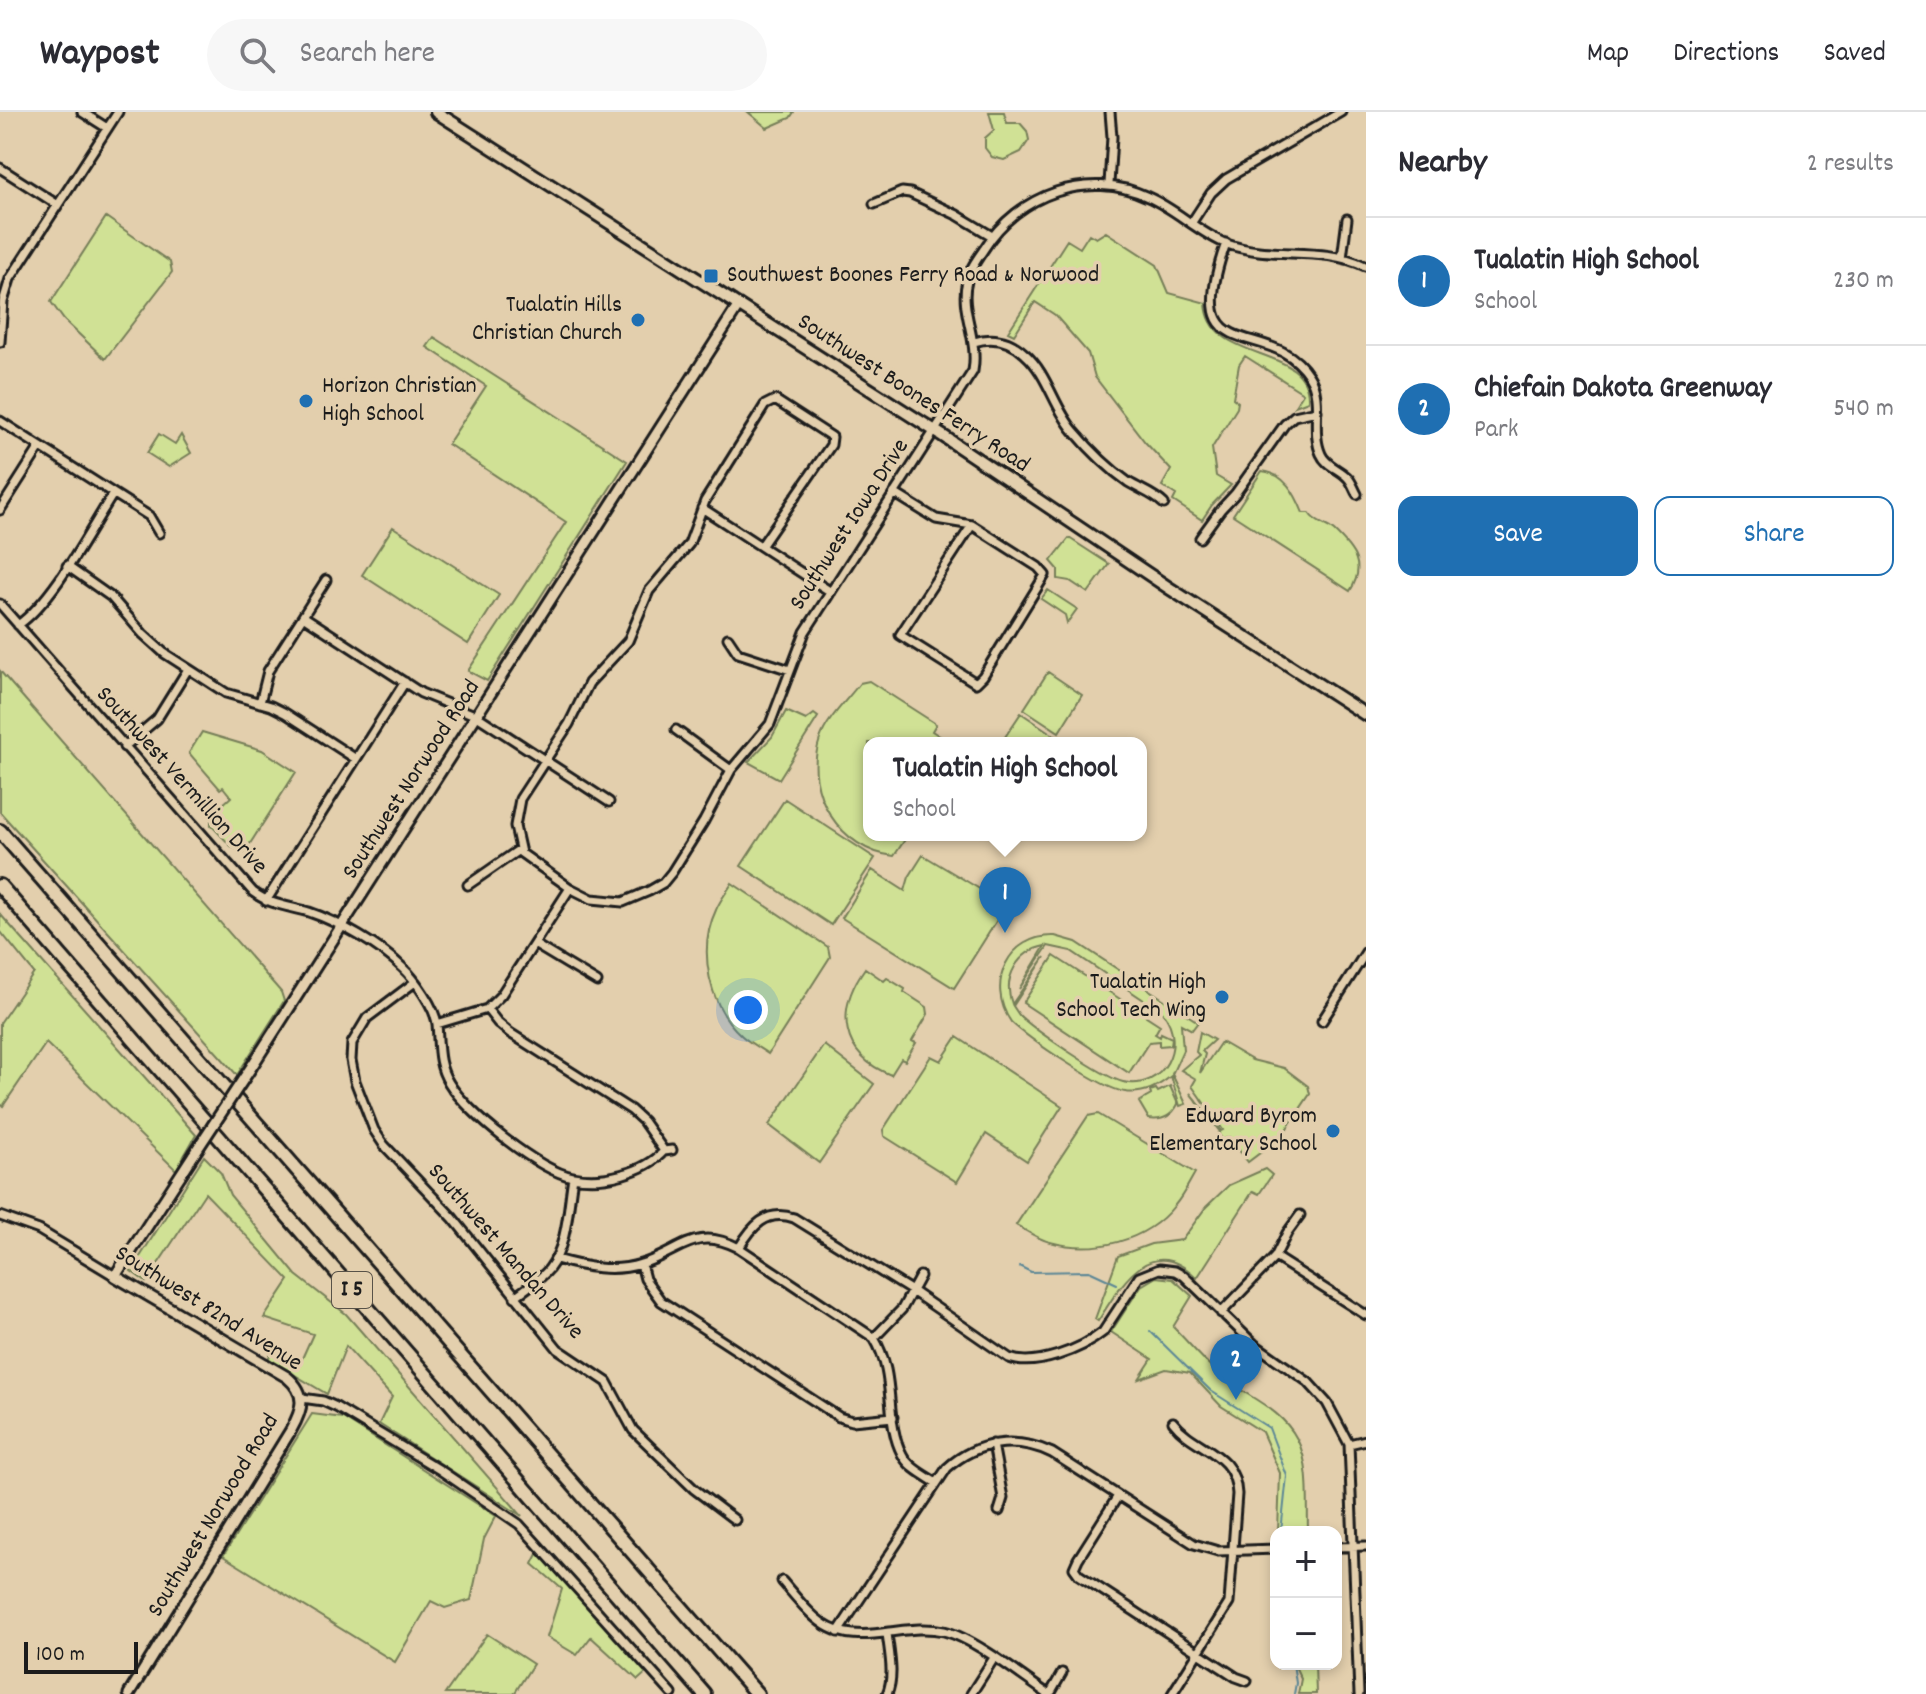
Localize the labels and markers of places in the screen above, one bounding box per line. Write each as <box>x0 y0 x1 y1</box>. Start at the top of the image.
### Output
place label: Southwest Boones Ferry Road & Norwood <box>727 259 1099 293</box>
marker: Southwest Boones Ferry Road & Norwood <box>702 267 720 285</box>
place label: Tualatin Hills Christian Church <box>472 289 622 351</box>
marker: Tualatin Hills Christian Church <box>629 311 647 329</box>
place label: Horizon Christian High School <box>322 370 477 432</box>
marker: Horizon Christian High School <box>297 392 315 410</box>
pin: 1 <box>979 867 1031 933</box>
place label: Tualatin High School Tech Wing <box>1056 966 1206 1028</box>
marker: Tualatin High School Tech Wing <box>1213 988 1231 1006</box>
place label: Edward Byrom Elementary School <box>1149 1100 1317 1162</box>
marker: Edward Byrom Elementary School <box>1324 1122 1342 1140</box>
pin: 2 <box>1210 1334 1262 1400</box>

